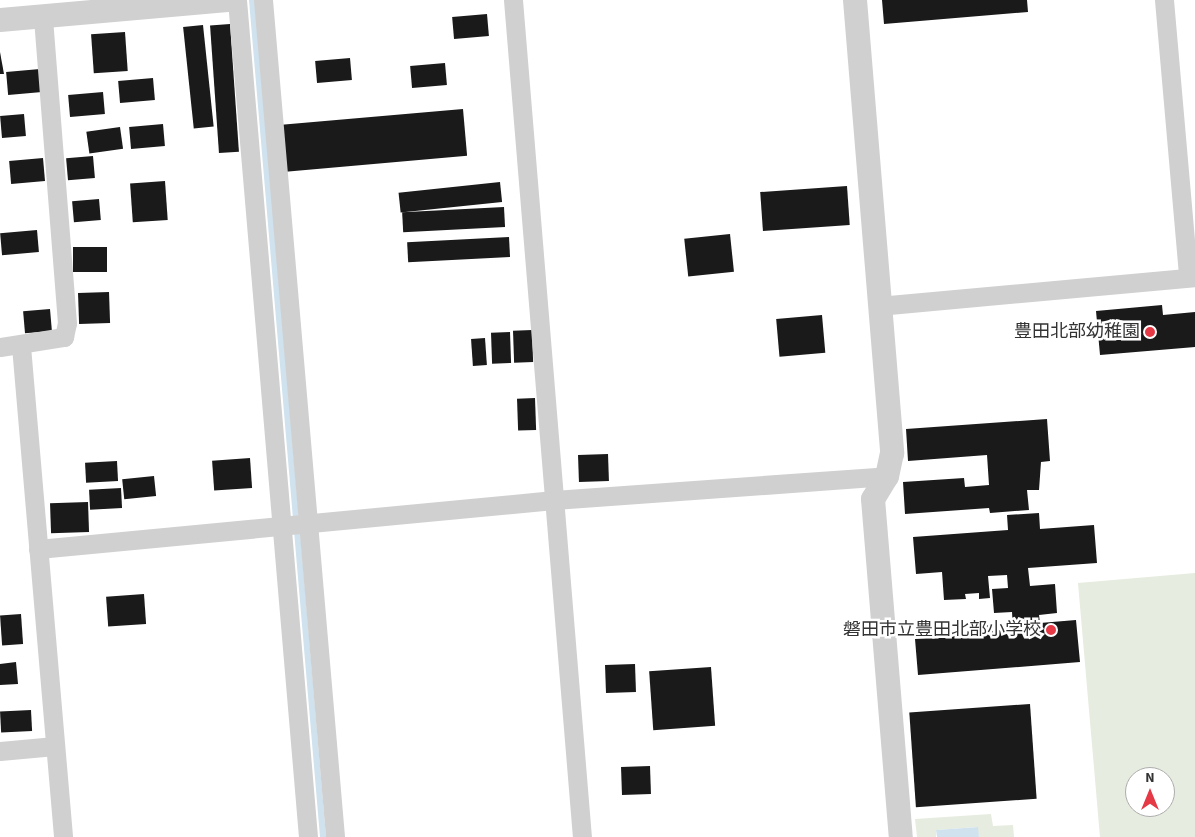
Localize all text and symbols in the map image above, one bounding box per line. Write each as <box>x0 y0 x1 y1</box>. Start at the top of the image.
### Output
place label: 豊田北部幼稚園 <box>1014 321 1140 343</box>
marker: 豊田北部幼稚園 <box>1144 326 1156 338</box>
place label: 磐田市立豊田北部小学校 <box>843 619 1041 641</box>
marker: 磐田市立豊田北部小学校 <box>1045 624 1057 636</box>
north arrow <box>1125 767 1175 817</box>
text: N <box>1145 768 1155 788</box>

